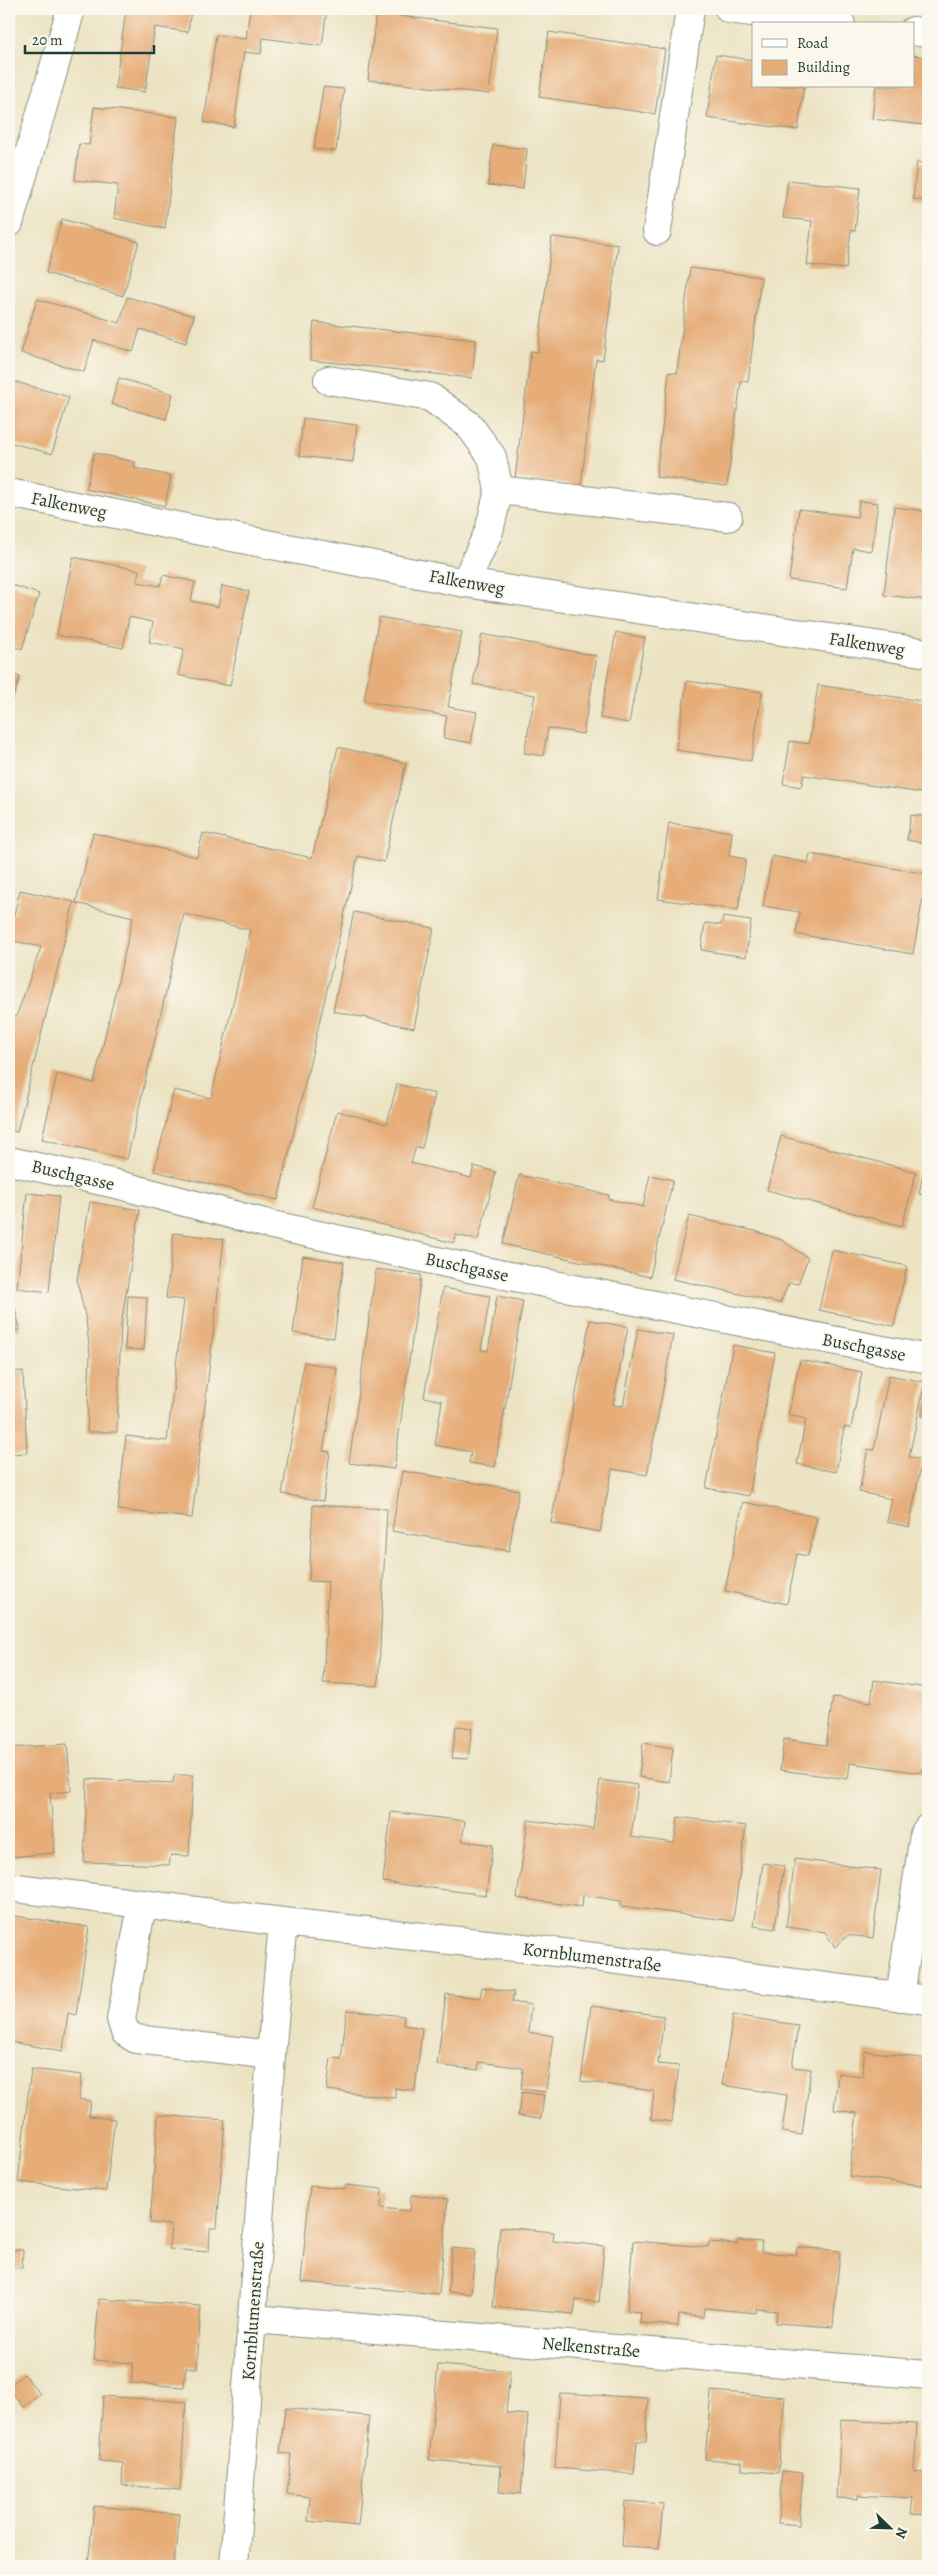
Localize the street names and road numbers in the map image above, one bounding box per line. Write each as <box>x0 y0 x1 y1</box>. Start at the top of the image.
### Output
street label: Falkenweg <box>29 486 109 524</box>
street label: Falkenweg <box>427 564 507 600</box>
street label: Falkenweg <box>827 626 907 662</box>
street label: Buschgasse <box>29 1154 117 1196</box>
street label: Buschgasse <box>423 1246 511 1288</box>
street label: Buschgasse <box>820 1327 908 1367</box>
street label: Kornblumenstraße <box>521 1937 663 1977</box>
street label: Kornblumenstraße <box>236 2241 270 2381</box>
street label: Nelkenstraße <box>541 2331 641 2363</box>

